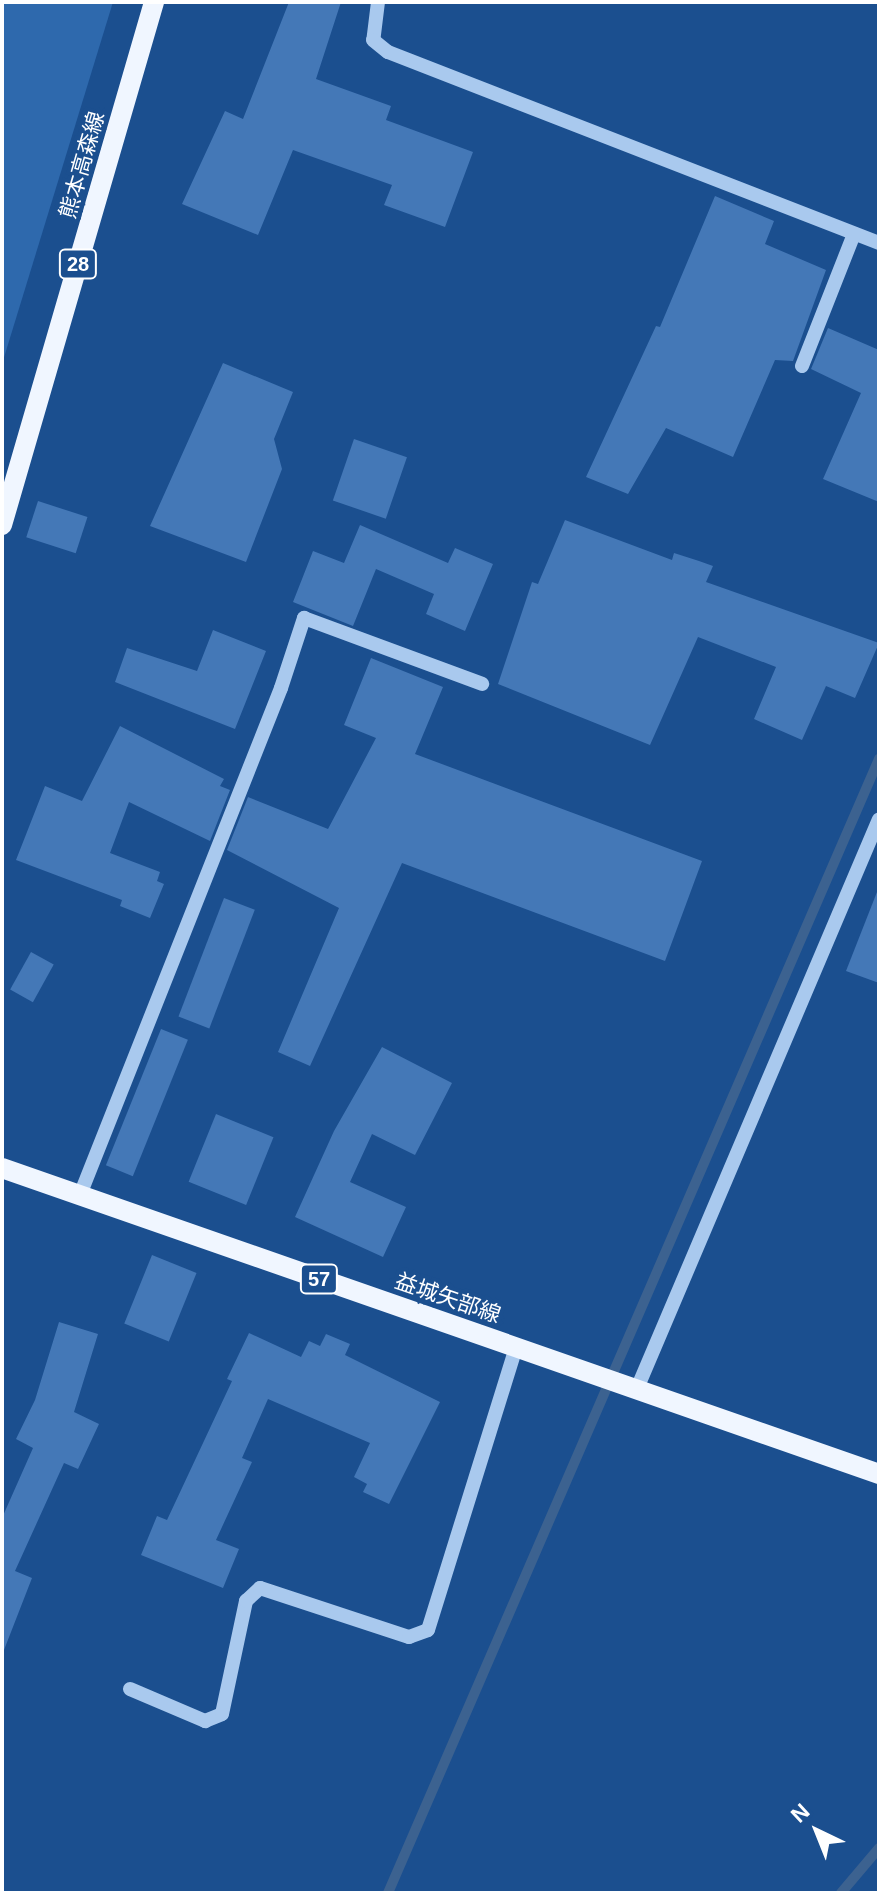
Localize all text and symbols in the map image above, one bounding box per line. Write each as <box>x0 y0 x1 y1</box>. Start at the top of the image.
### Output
street label: 熊本高森線 <box>54 108 110 222</box>
road number: 28 <box>58 248 98 280</box>
road number: 57 <box>299 1263 339 1295</box>
street label: 益城矢部線 <box>392 1268 504 1328</box>
north arrow <box>777 1791 857 1871</box>
text: N <box>786 1799 815 1828</box>

